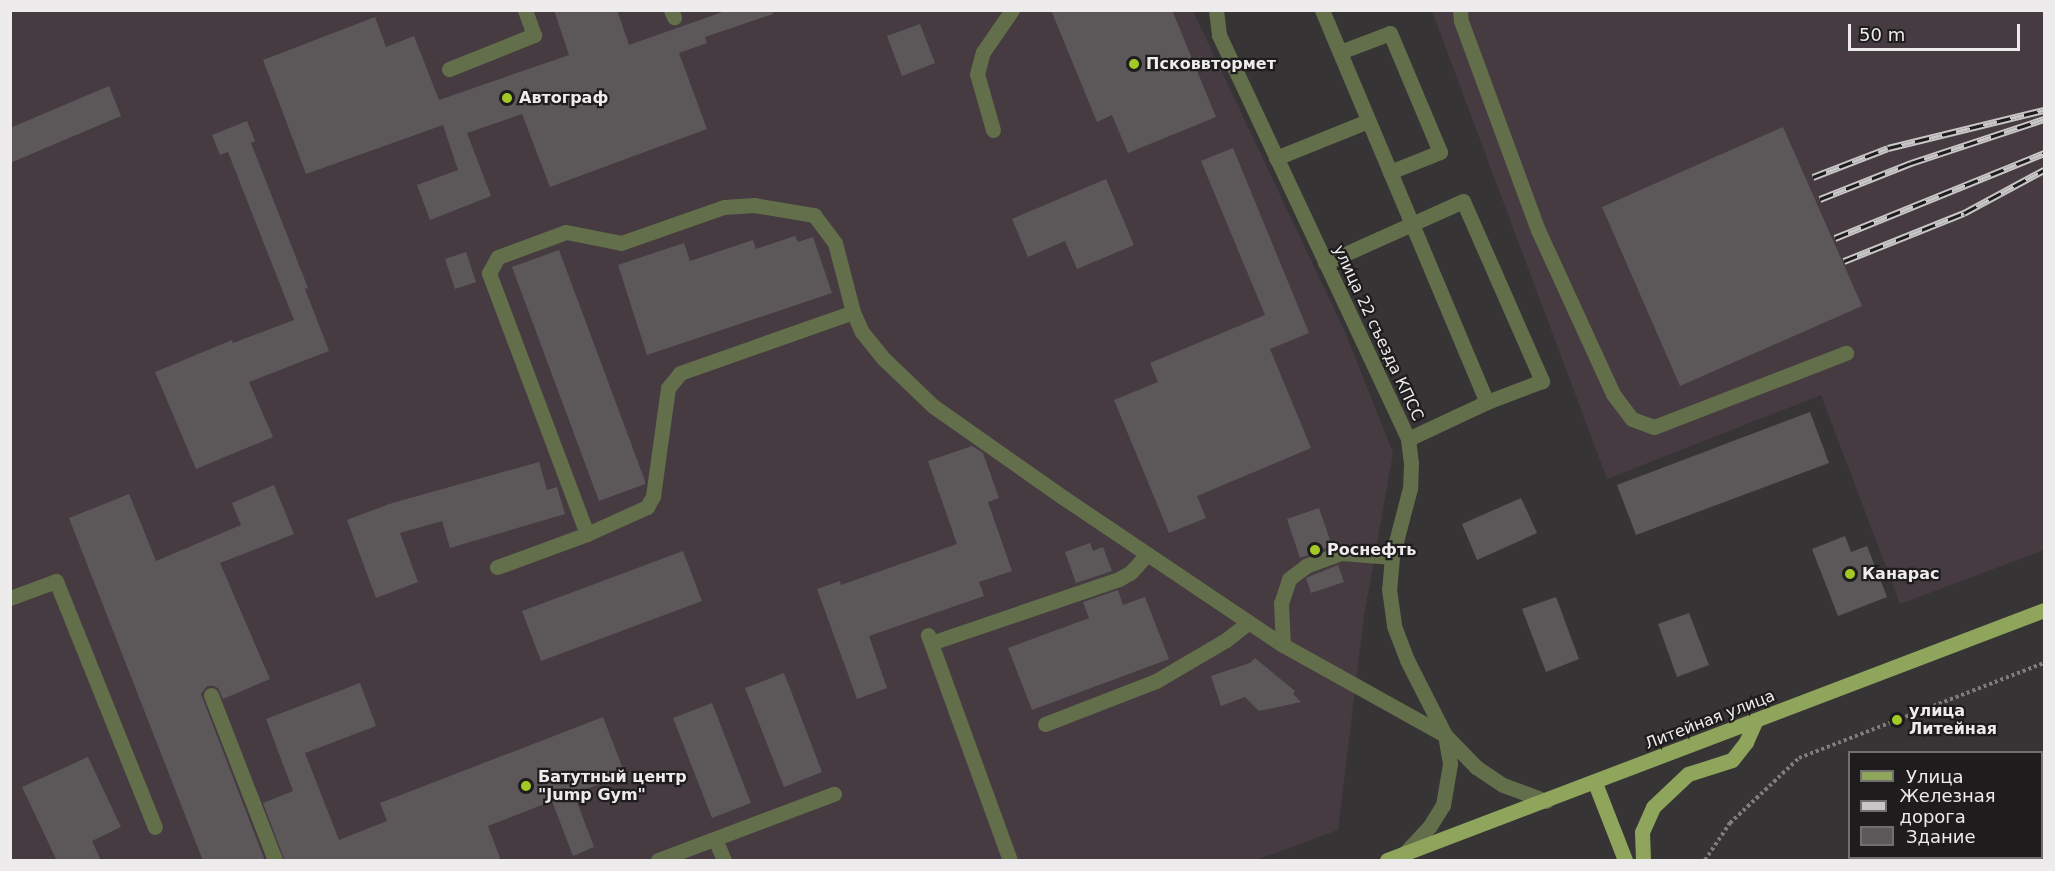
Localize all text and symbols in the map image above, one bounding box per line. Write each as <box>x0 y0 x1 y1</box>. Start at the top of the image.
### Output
scale bar <box>1851 12 2024 50</box>
text: 50 m <box>1859 24 1905 45</box>
place label: Псковвтормет <box>1146 54 1276 74</box>
marker: Псковвтормет <box>1127 57 1141 71</box>
place label: Автограф <box>519 88 608 108</box>
marker: Автограф <box>500 91 514 105</box>
street label: улица 22 съезда КПСС <box>1329 242 1427 424</box>
place label: Роснефть <box>1327 540 1416 560</box>
marker: Роснефть <box>1308 543 1322 557</box>
place label: Канарас <box>1862 564 1939 584</box>
marker: Канарас <box>1843 567 1857 581</box>
street label: Литейная улица <box>1642 686 1778 754</box>
place label: улица Литейная <box>1909 701 1997 739</box>
marker: улица Литейная <box>1890 713 1904 727</box>
legend <box>1848 751 2043 859</box>
text: Улица <box>1906 766 1963 787</box>
place label: Батутный центр "Jump Gym" <box>538 767 687 805</box>
marker: Батутный центр "Jump Gym" <box>519 779 533 793</box>
text: Железная дорога <box>1899 785 1996 827</box>
text: Здание <box>1906 826 1976 847</box>

